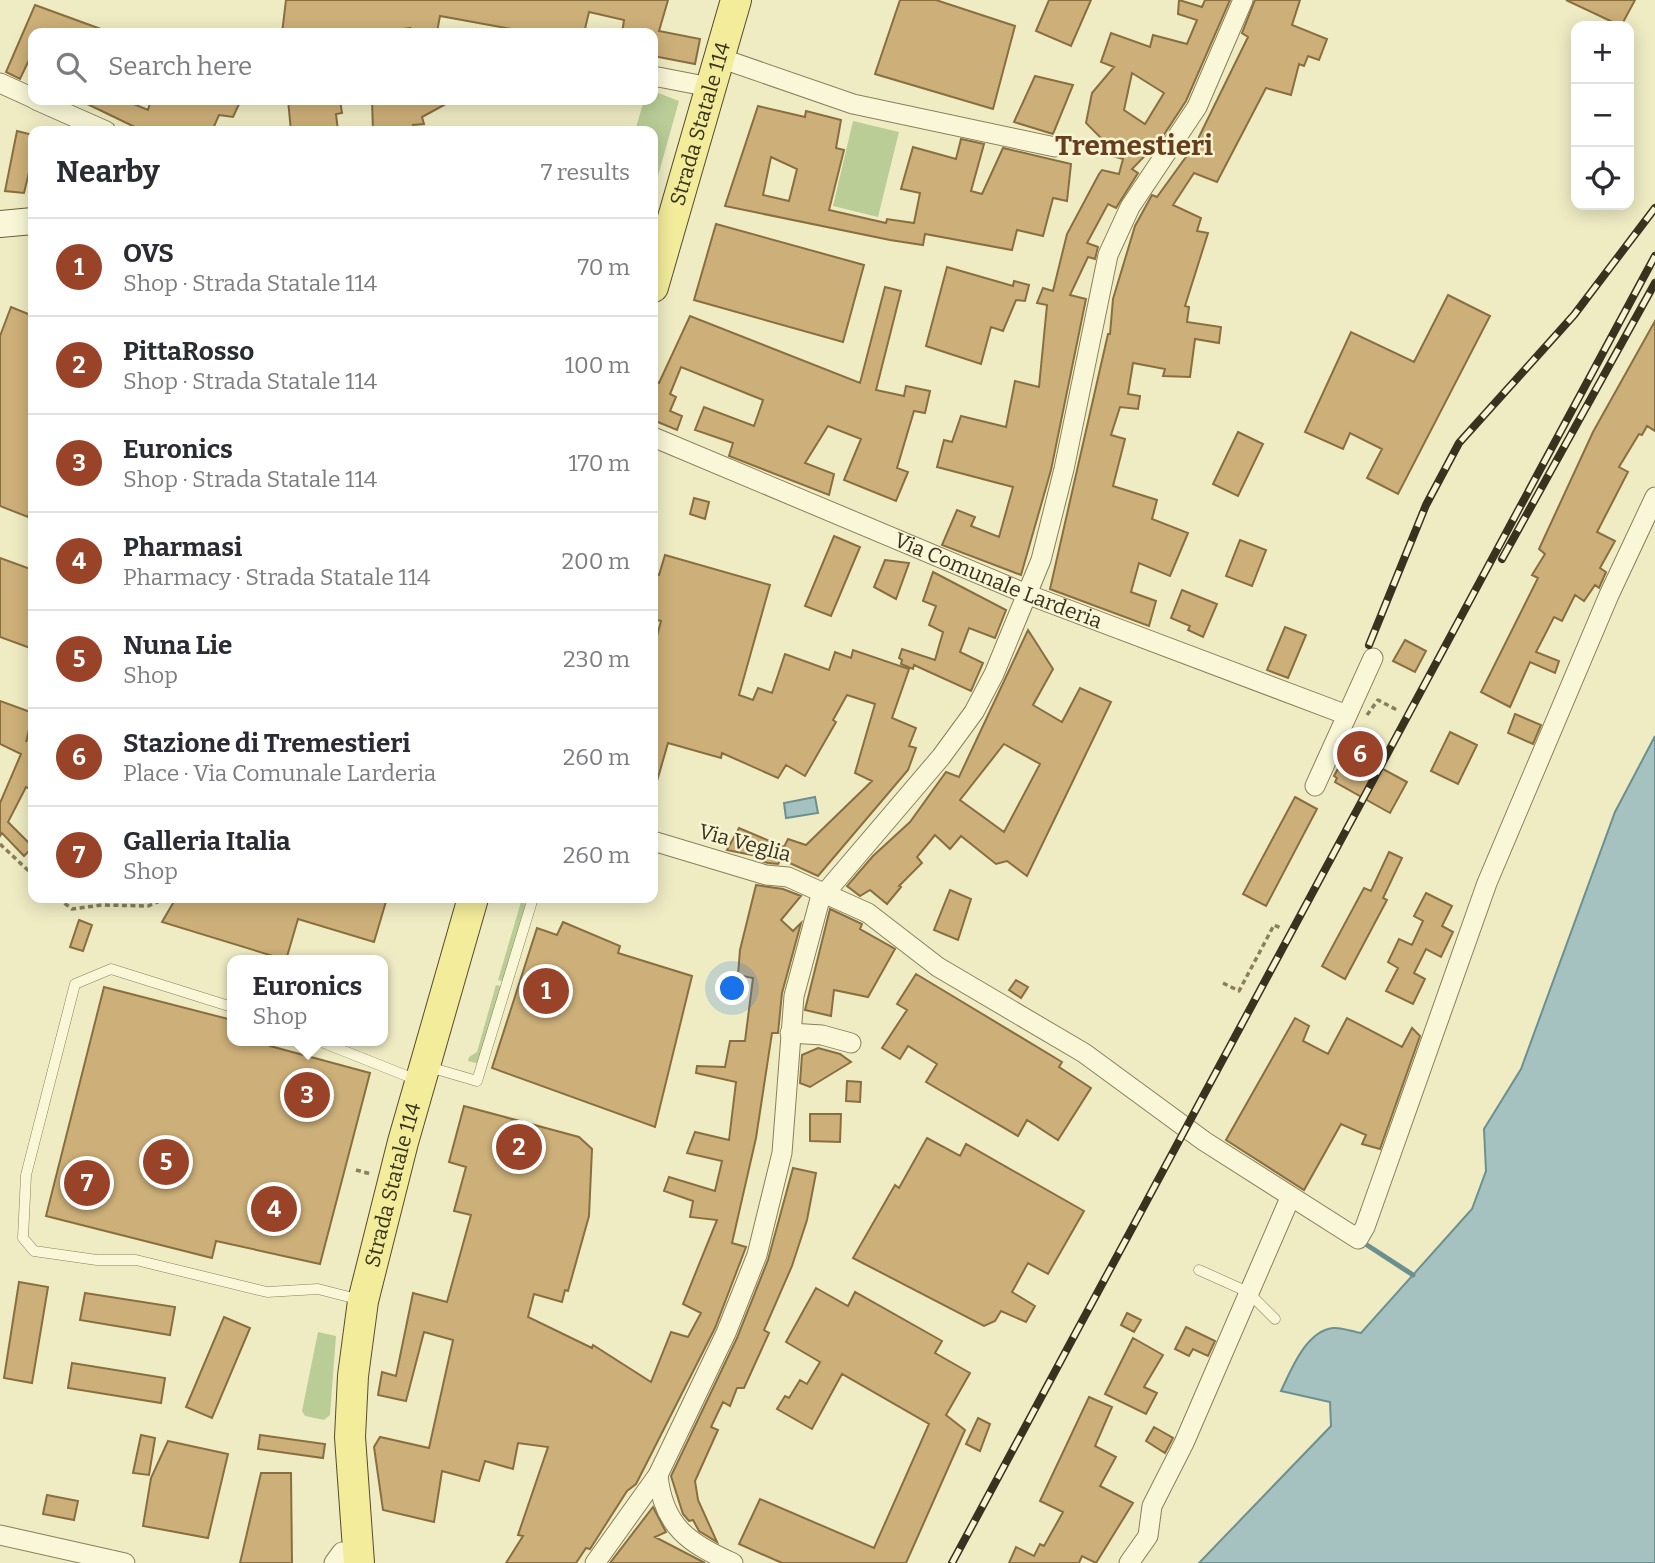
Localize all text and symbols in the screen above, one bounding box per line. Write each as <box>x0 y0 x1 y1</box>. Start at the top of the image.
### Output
map controls <box>1571 21 1634 210</box>
button: + <box>1571 21 1634 84</box>
search box <box>28 28 658 105</box>
street label: Strada Statale 114 <box>664 39 736 209</box>
icon: search <box>52 48 90 86</box>
text: Search here <box>108 51 252 82</box>
button: − <box>1571 84 1634 147</box>
district label: Tremestieri <box>1055 129 1213 162</box>
button: locate <box>1571 147 1634 210</box>
text: Nearby <box>56 154 160 190</box>
text: 7 results <box>541 158 630 186</box>
text: OVS <box>123 238 174 269</box>
text: 1 <box>74 253 84 281</box>
text: 70 m <box>578 253 630 281</box>
text: Shop · Strada Statale 114 <box>123 269 377 297</box>
text: PittaRosso <box>123 336 254 367</box>
text: 2 <box>73 351 85 379</box>
text: 100 m <box>565 351 630 379</box>
text: Shop · Strada Statale 114 <box>123 367 377 395</box>
text: Euronics <box>123 434 233 465</box>
text: 3 <box>72 449 86 477</box>
text: 170 m <box>568 449 630 477</box>
text: Shop · Strada Statale 114 <box>123 465 377 493</box>
street label: Via Comunale Larderia <box>890 527 1106 635</box>
text: Pharmasi <box>123 532 242 563</box>
text: 4 <box>72 547 86 575</box>
text: 200 m <box>561 547 630 575</box>
text: Pharmacy · Strada Statale 114 <box>123 563 430 591</box>
text: Nuna Lie <box>123 630 232 661</box>
text: 5 <box>73 645 85 673</box>
text: 230 m <box>563 645 630 673</box>
text: Shop <box>123 661 178 689</box>
text: Stazione di Tremestieri <box>123 728 410 759</box>
pin: 6 <box>1337 728 1383 780</box>
text: 6 <box>72 743 86 771</box>
text: 260 m <box>563 743 630 771</box>
text: Place · Via Comunale Larderia <box>123 759 436 787</box>
street label: Via Veglia <box>696 818 795 868</box>
text: Galleria Italia <box>123 826 291 857</box>
text: 7 <box>73 841 85 869</box>
text: 260 m <box>563 841 630 869</box>
text: Shop <box>123 857 178 885</box>
popup <box>227 955 388 1046</box>
pin: 1 <box>523 965 569 1017</box>
text: Euronics <box>253 971 362 1002</box>
your location <box>715 971 749 1005</box>
text: Shop <box>253 1002 308 1030</box>
pin: 3 <box>284 1069 330 1121</box>
street label: Strada Statale 114 <box>359 1099 427 1270</box>
pin: 2 <box>496 1121 542 1173</box>
pin: 5 <box>143 1136 189 1188</box>
pin: 7 <box>64 1157 110 1209</box>
pin: 4 <box>251 1183 297 1235</box>

